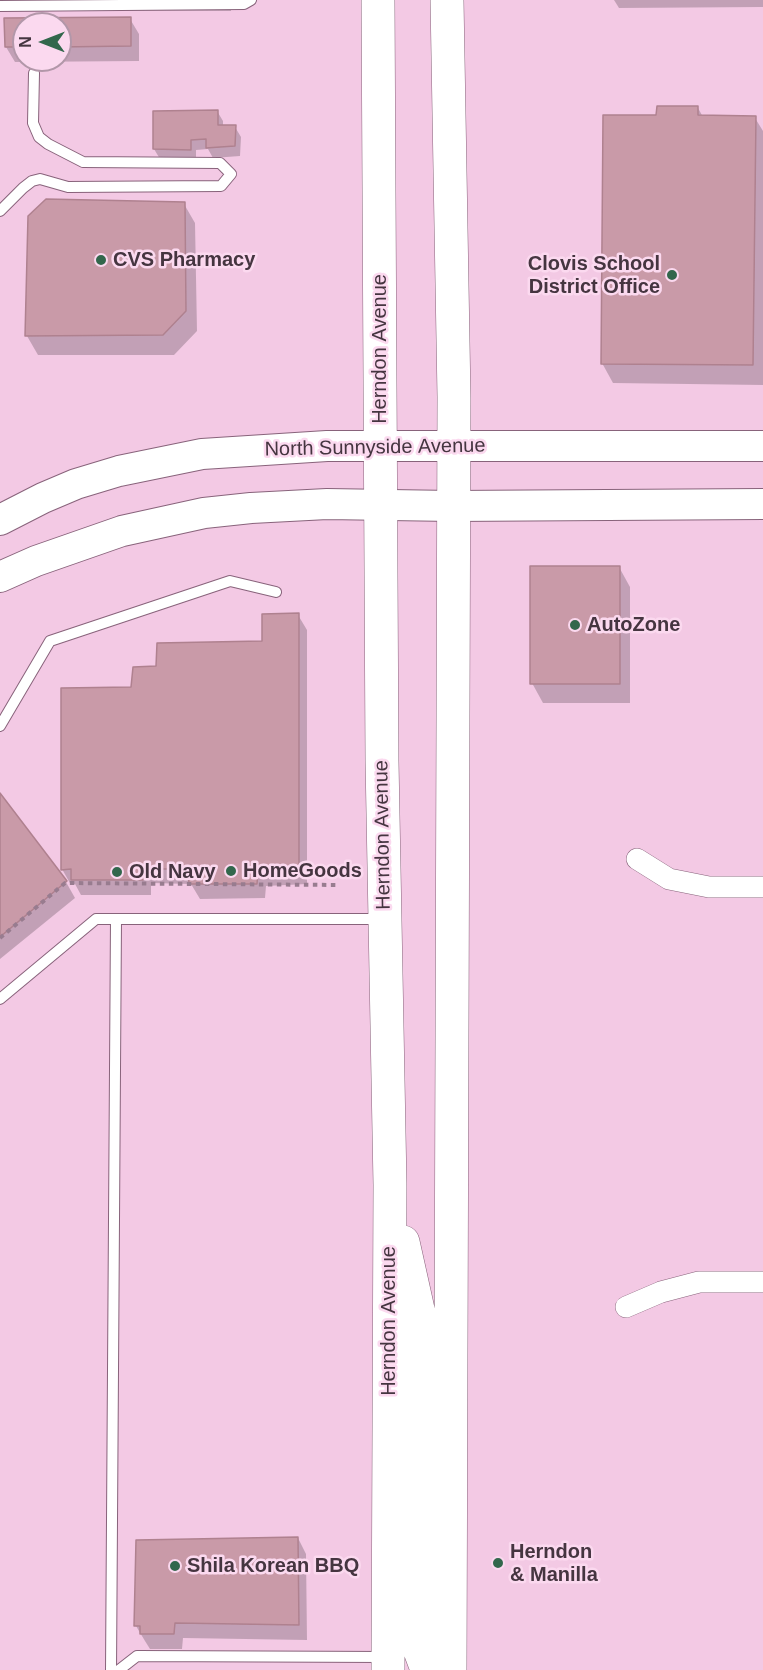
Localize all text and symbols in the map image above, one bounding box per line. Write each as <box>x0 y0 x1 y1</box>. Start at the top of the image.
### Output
north arrow <box>12 12 72 72</box>
text: N <box>17 36 34 48</box>
place label: CVS Pharmacy <box>113 248 255 272</box>
place label: Clovis School District Office <box>528 252 660 299</box>
marker: CVS Pharmacy <box>94 253 108 267</box>
marker: Clovis School District Office <box>665 268 679 282</box>
street label: Herndon Avenue <box>368 274 392 424</box>
street label: North Sunnyside Avenue <box>264 434 486 462</box>
place label: AutoZone <box>587 613 680 637</box>
marker: AutoZone <box>568 618 582 632</box>
street label: Herndon Avenue <box>370 760 396 910</box>
place label: HomeGoods <box>243 859 362 883</box>
place label: Old Navy <box>129 860 216 884</box>
marker: HomeGoods <box>224 864 238 878</box>
marker: Old Navy <box>110 865 124 879</box>
street label: Herndon Avenue <box>377 1246 401 1396</box>
place label: Herndon & Manilla <box>510 1540 598 1587</box>
place label: Shila Korean BBQ <box>187 1554 359 1578</box>
marker: Herndon & Manilla <box>491 1556 505 1570</box>
marker: Shila Korean BBQ <box>168 1559 182 1573</box>

